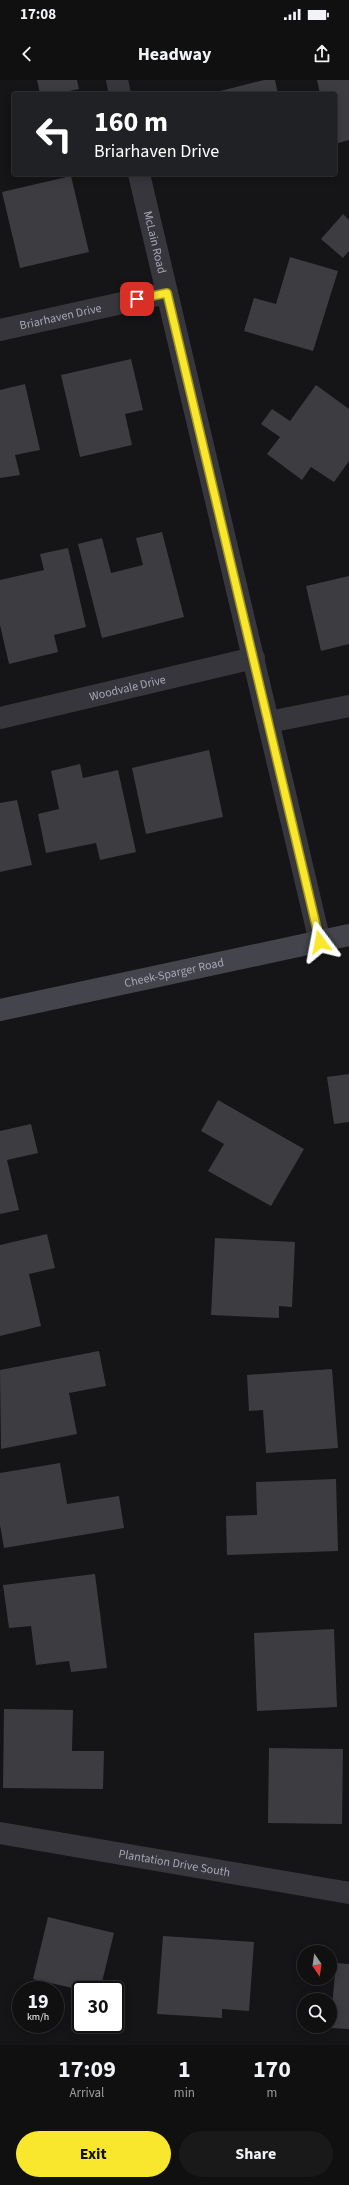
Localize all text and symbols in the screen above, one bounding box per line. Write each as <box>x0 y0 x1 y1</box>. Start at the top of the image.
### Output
text: 17:08 <box>20 4 56 25</box>
text: Headway <box>138 42 211 67</box>
icon: back <box>16 43 38 65</box>
icon: share <box>311 43 333 65</box>
text: 160 m <box>94 102 168 142</box>
icon: left <box>28 108 80 160</box>
text: Briarhaven Drive <box>94 139 219 164</box>
street label: McLain Road <box>139 209 171 275</box>
pin <box>120 282 154 316</box>
icon: arrive <box>126 288 148 310</box>
street label: Briarhaven Drive <box>18 299 103 334</box>
street label: Woodvale Drive <box>88 671 167 705</box>
position arrow <box>299 921 341 963</box>
street label: Cheek-Sparger Road <box>123 954 225 992</box>
street label: Plantation Drive South <box>117 1845 232 1881</box>
north arrow <box>297 1945 337 1985</box>
map controls <box>297 1945 337 2033</box>
speed limit sign: 30 <box>72 1981 124 2033</box>
text: 19 <box>27 1988 49 2016</box>
button: search <box>297 1993 337 2033</box>
text: km/h <box>27 2010 49 2024</box>
text: 17:09 <box>58 2052 116 2087</box>
text: 1 <box>178 2052 191 2087</box>
text: 170 <box>253 2052 291 2087</box>
text: Arrival <box>69 2084 104 2102</box>
text: min <box>174 2084 195 2102</box>
text: m <box>267 2084 277 2102</box>
button: Exit <box>16 2131 171 2177</box>
button: Share <box>179 2131 333 2177</box>

